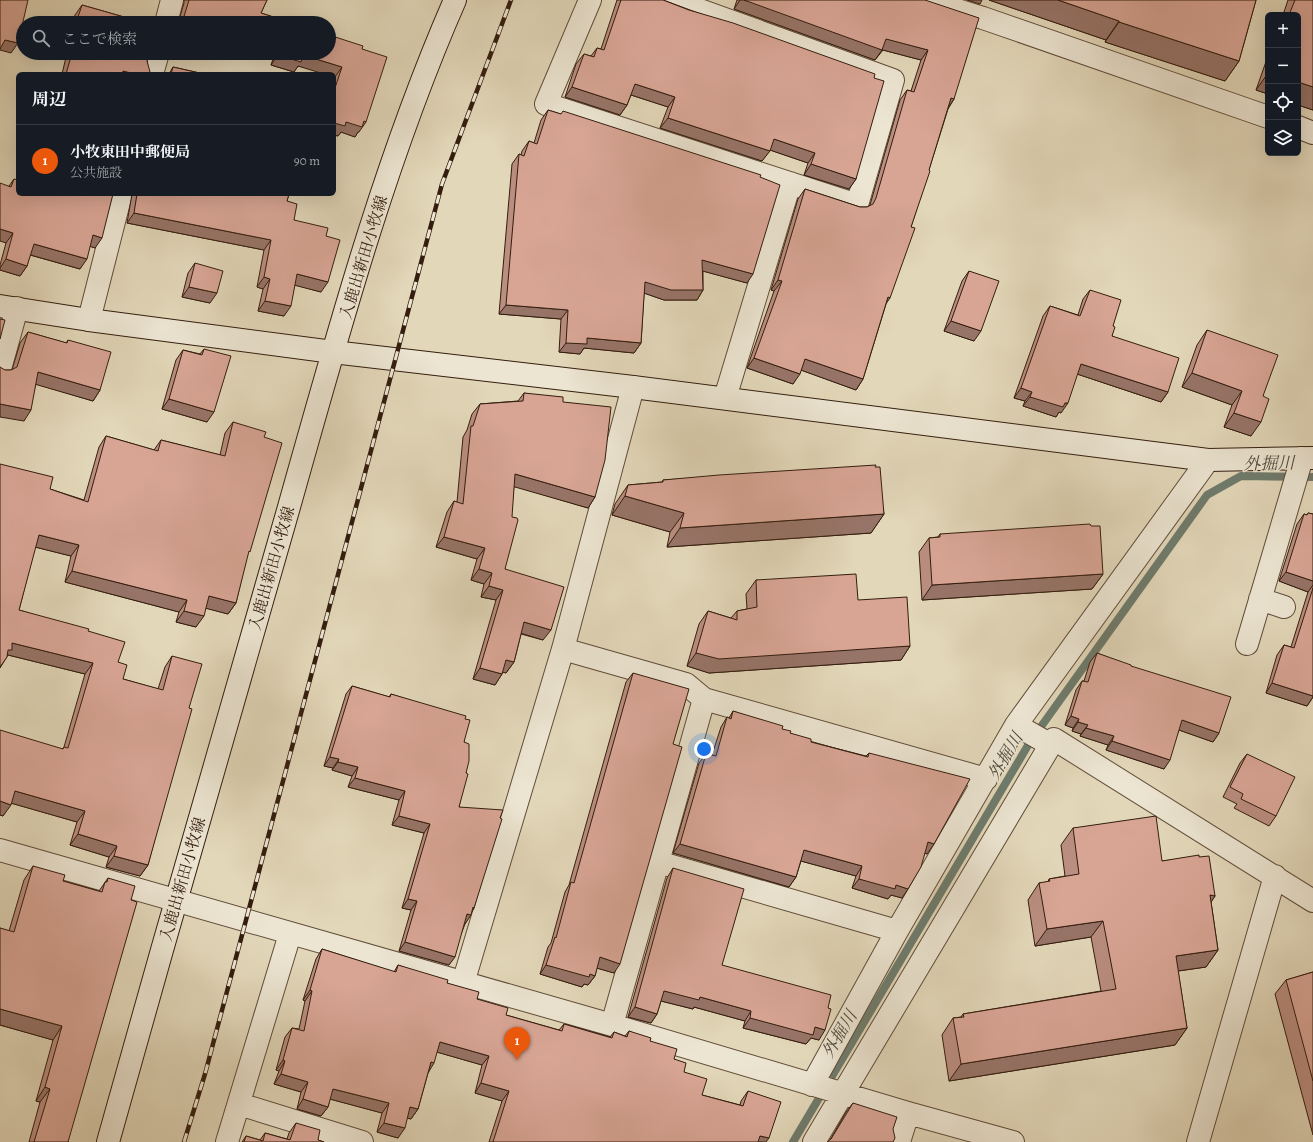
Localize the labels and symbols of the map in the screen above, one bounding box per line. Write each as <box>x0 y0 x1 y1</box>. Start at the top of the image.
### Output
street label: 入鹿出新田小牧線 <box>335 193 393 322</box>
water label: 外掘川 <box>1243 452 1297 475</box>
street label: 入鹿出新田小牧線 <box>244 504 300 633</box>
water label: 外掘川 <box>982 727 1029 784</box>
your location <box>694 739 714 759</box>
street label: 入鹿出新田小牧線 <box>155 815 211 944</box>
water label: 外掘川 <box>816 1005 863 1062</box>
pin: 1 <box>504 1027 530 1060</box>

